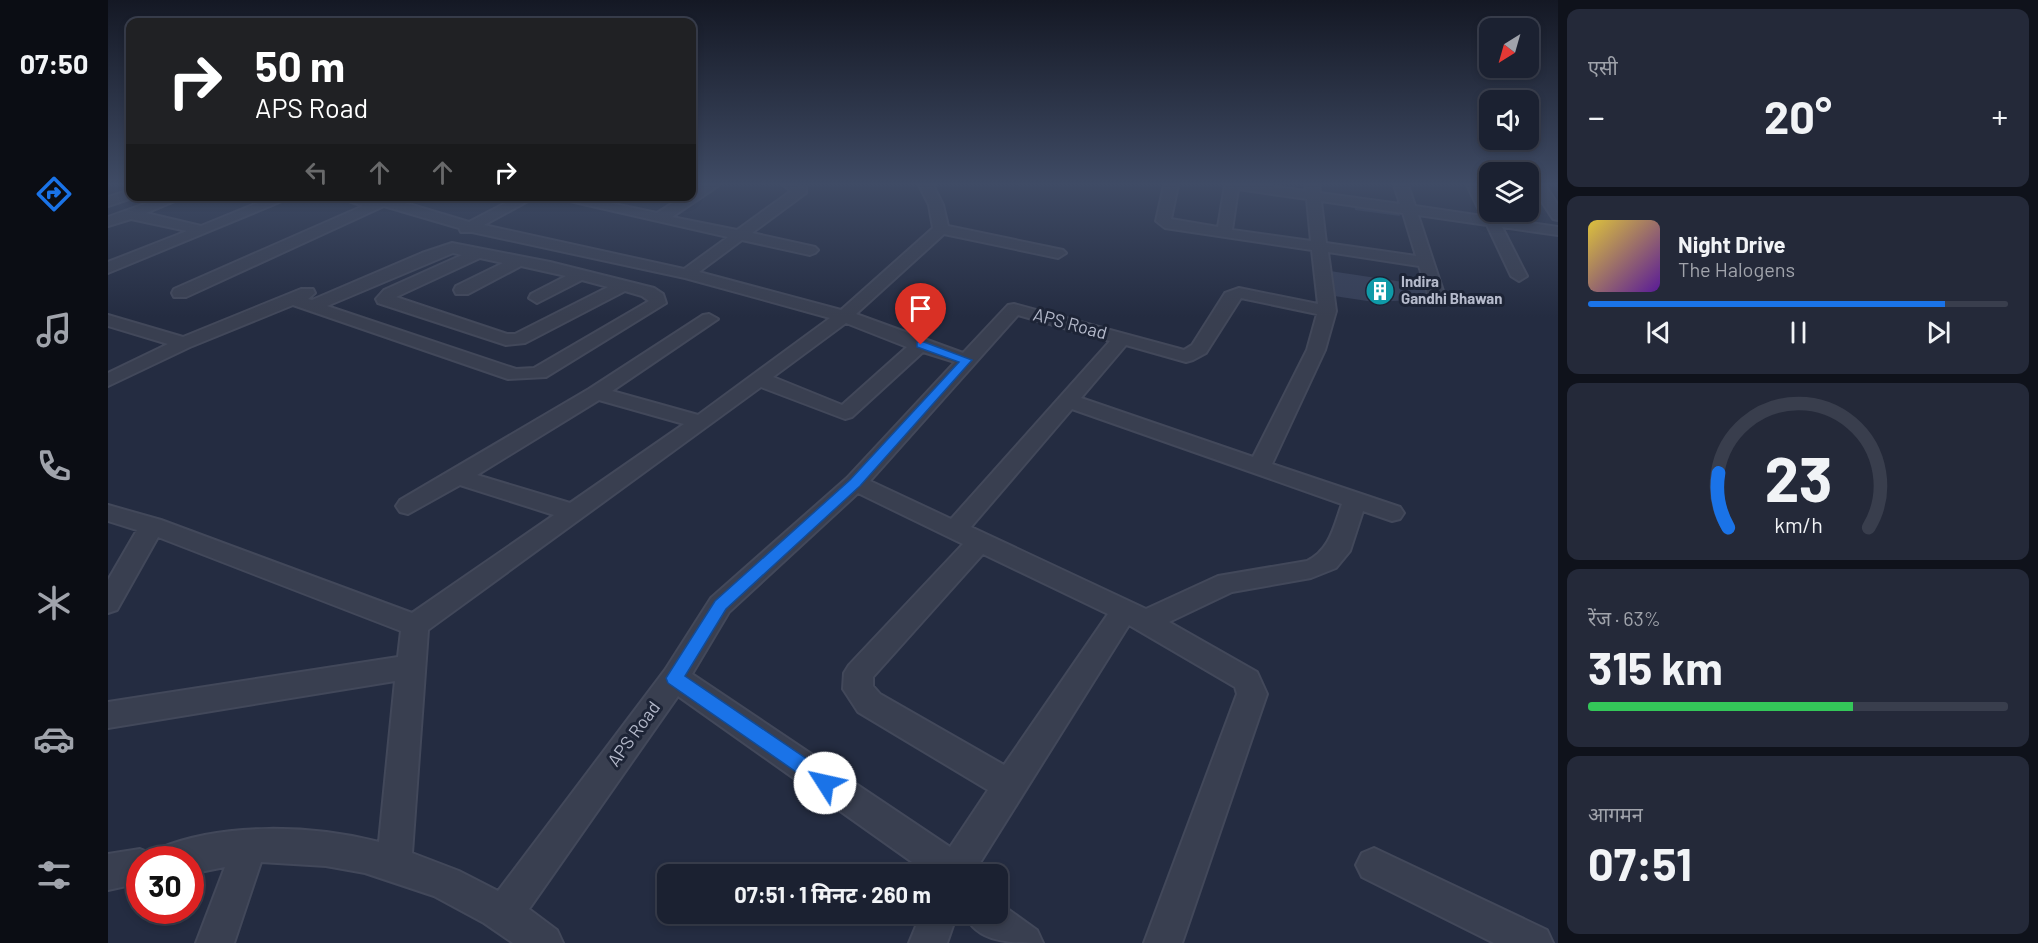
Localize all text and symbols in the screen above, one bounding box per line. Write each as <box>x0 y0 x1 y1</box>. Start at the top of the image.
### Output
north arrow <box>1479 18 1539 78</box>
map controls <box>1479 18 1539 222</box>
text: 50 m <box>255 40 345 90</box>
icon: right <box>156 42 234 120</box>
text: 07:50 <box>20 47 88 79</box>
text: एसी <box>1588 55 1618 79</box>
text: 20° <box>1764 89 1832 143</box>
button: sound <box>1479 90 1539 150</box>
text: APS Road <box>255 91 368 123</box>
text: − <box>1588 96 1605 136</box>
text: + <box>1992 96 2008 136</box>
icon: left <box>300 156 333 189</box>
icon: ahead <box>363 156 396 189</box>
icon: ahead <box>426 156 459 189</box>
icon: right <box>489 156 522 189</box>
button: layers <box>1479 162 1539 222</box>
icon: directions <box>33 173 75 215</box>
text: Night Drive <box>1678 231 1786 257</box>
text: The Halogens <box>1678 257 1795 281</box>
place label: Indira Gandhi Bhawan <box>1401 272 1502 307</box>
building icon: Indira Gandhi Bhawan <box>1364 275 1396 307</box>
pin <box>895 283 946 345</box>
icon: arrive <box>904 292 937 325</box>
street label: APS Road <box>1031 303 1110 343</box>
icon: music <box>33 309 75 351</box>
icon: previous <box>1642 316 1675 349</box>
icon: pause <box>1782 316 1815 349</box>
icon: next <box>1922 316 1955 349</box>
text: 23 <box>1764 441 1832 515</box>
icon: phone <box>33 445 75 487</box>
text: km/h <box>1774 513 1822 538</box>
icon: climate <box>33 582 75 624</box>
text: रेंज · 63% <box>1588 606 1661 630</box>
text: 315 km <box>1588 640 1723 694</box>
street label: APS Road <box>602 696 664 770</box>
icon: car <box>33 718 75 760</box>
position arrow <box>793 751 857 815</box>
text: आगमन <box>1588 802 1643 826</box>
text: 07:51 <box>1588 836 1692 890</box>
speed limit sign: 30 <box>126 846 204 924</box>
icon: filters <box>33 854 75 896</box>
text: 07:51 · 1 मिनट · 260 m <box>734 881 931 907</box>

